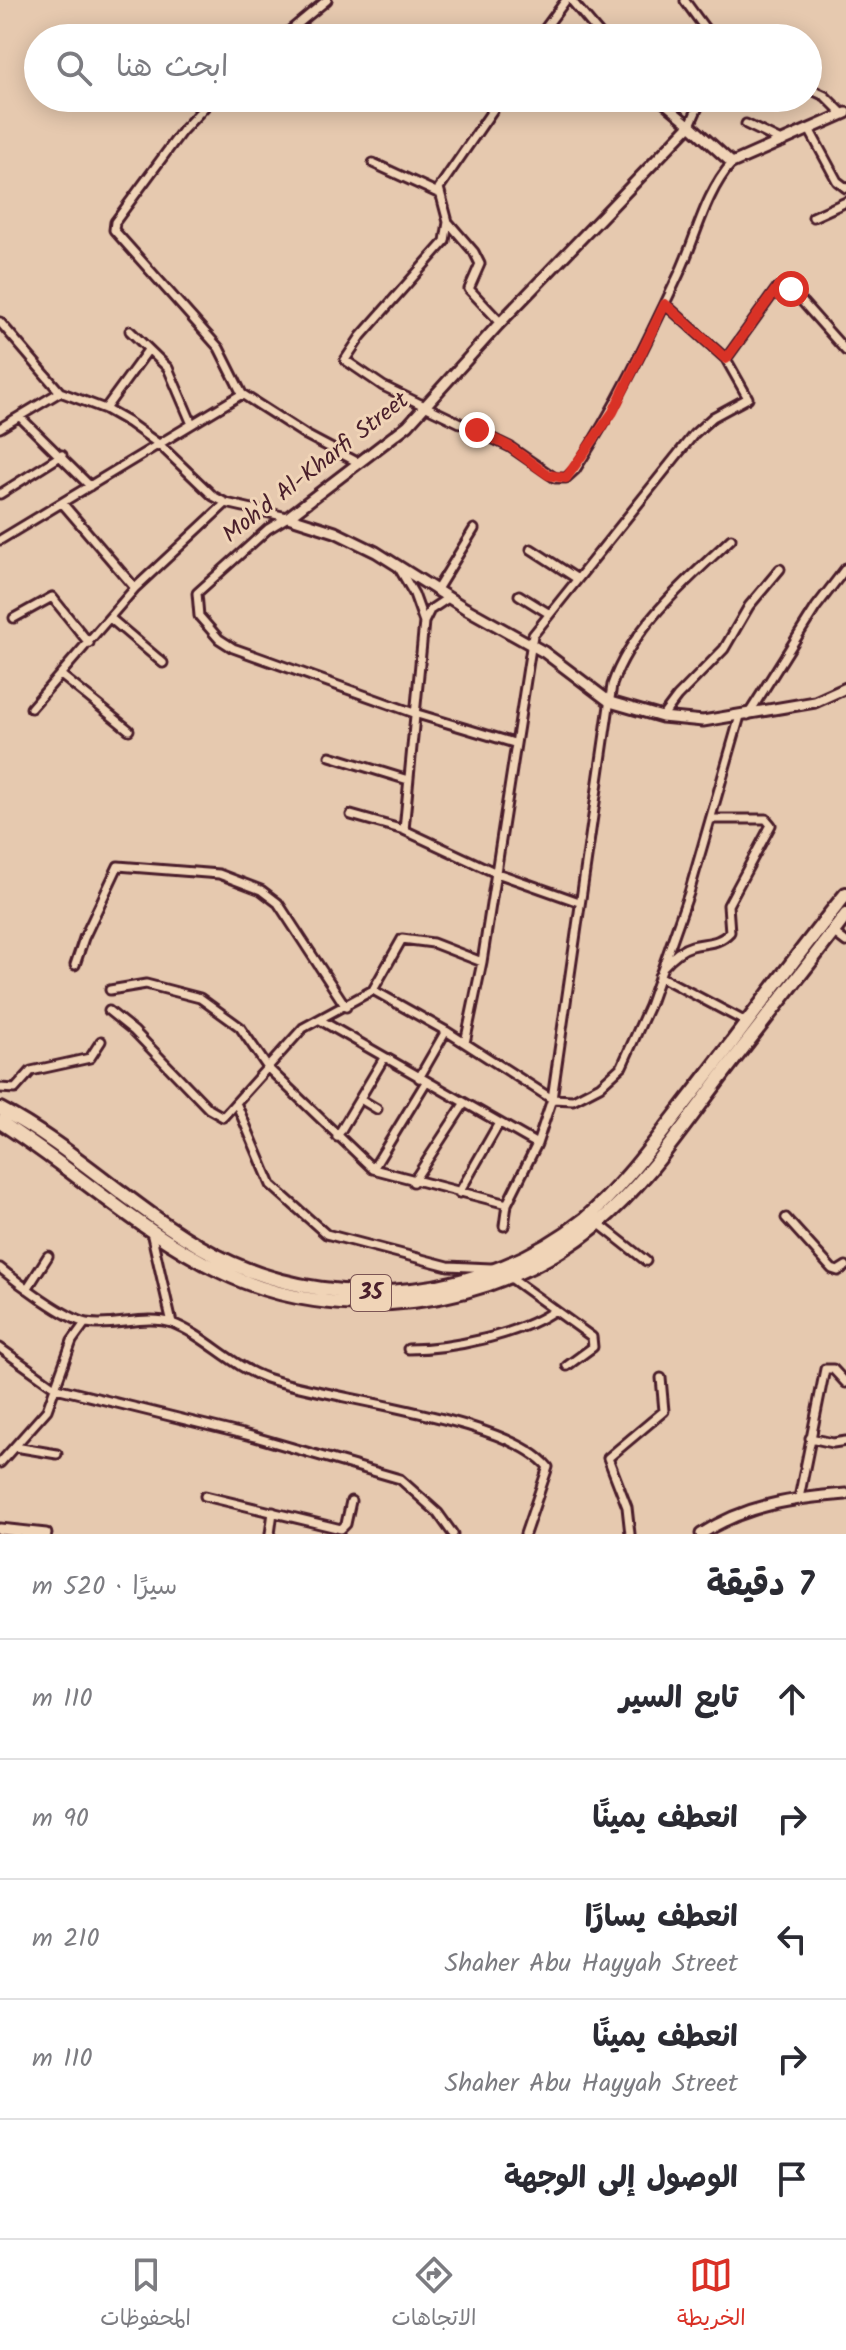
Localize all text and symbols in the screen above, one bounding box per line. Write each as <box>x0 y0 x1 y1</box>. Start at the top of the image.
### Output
search box <box>24 24 822 112</box>
text: ابحث هنا <box>116 44 228 92</box>
icon: search <box>52 46 96 90</box>
route start <box>773 271 809 307</box>
street label: Moh'd Al-Kharfi Street <box>214 382 419 554</box>
route end <box>459 412 495 448</box>
road number: 35 <box>351 1275 391 1311</box>
text: 7 دقيقة <box>706 1559 814 1613</box>
text: سيرًا · 520 m <box>32 1566 177 1608</box>
text: تابع السير <box>620 1675 738 1723</box>
icon: ahead <box>770 1677 814 1721</box>
text: 110 m <box>32 1678 92 1720</box>
text: انعطف يمينًا <box>592 1795 738 1843</box>
icon: right <box>770 1797 814 1841</box>
text: 90 m <box>32 1798 89 1840</box>
text: انعطف يسارًا <box>585 1894 738 1942</box>
icon: left <box>770 1917 814 1961</box>
text: 210 m <box>32 1918 99 1960</box>
text: Shaher Abu Hayyah Street <box>445 1943 738 1985</box>
text: انعطف يمينًا <box>592 2014 738 2062</box>
icon: right <box>770 2037 814 2081</box>
text: 110 m <box>32 2038 92 2080</box>
text: Shaher Abu Hayyah Street <box>445 2063 738 2105</box>
text: الوصول إلى الوجهة <box>504 2155 738 2203</box>
icon: arrive <box>770 2157 814 2201</box>
tab: المحفوظات <box>100 2253 191 2337</box>
tab: الاتجاهات <box>392 2253 476 2337</box>
tab: الخريطة <box>677 2253 746 2337</box>

